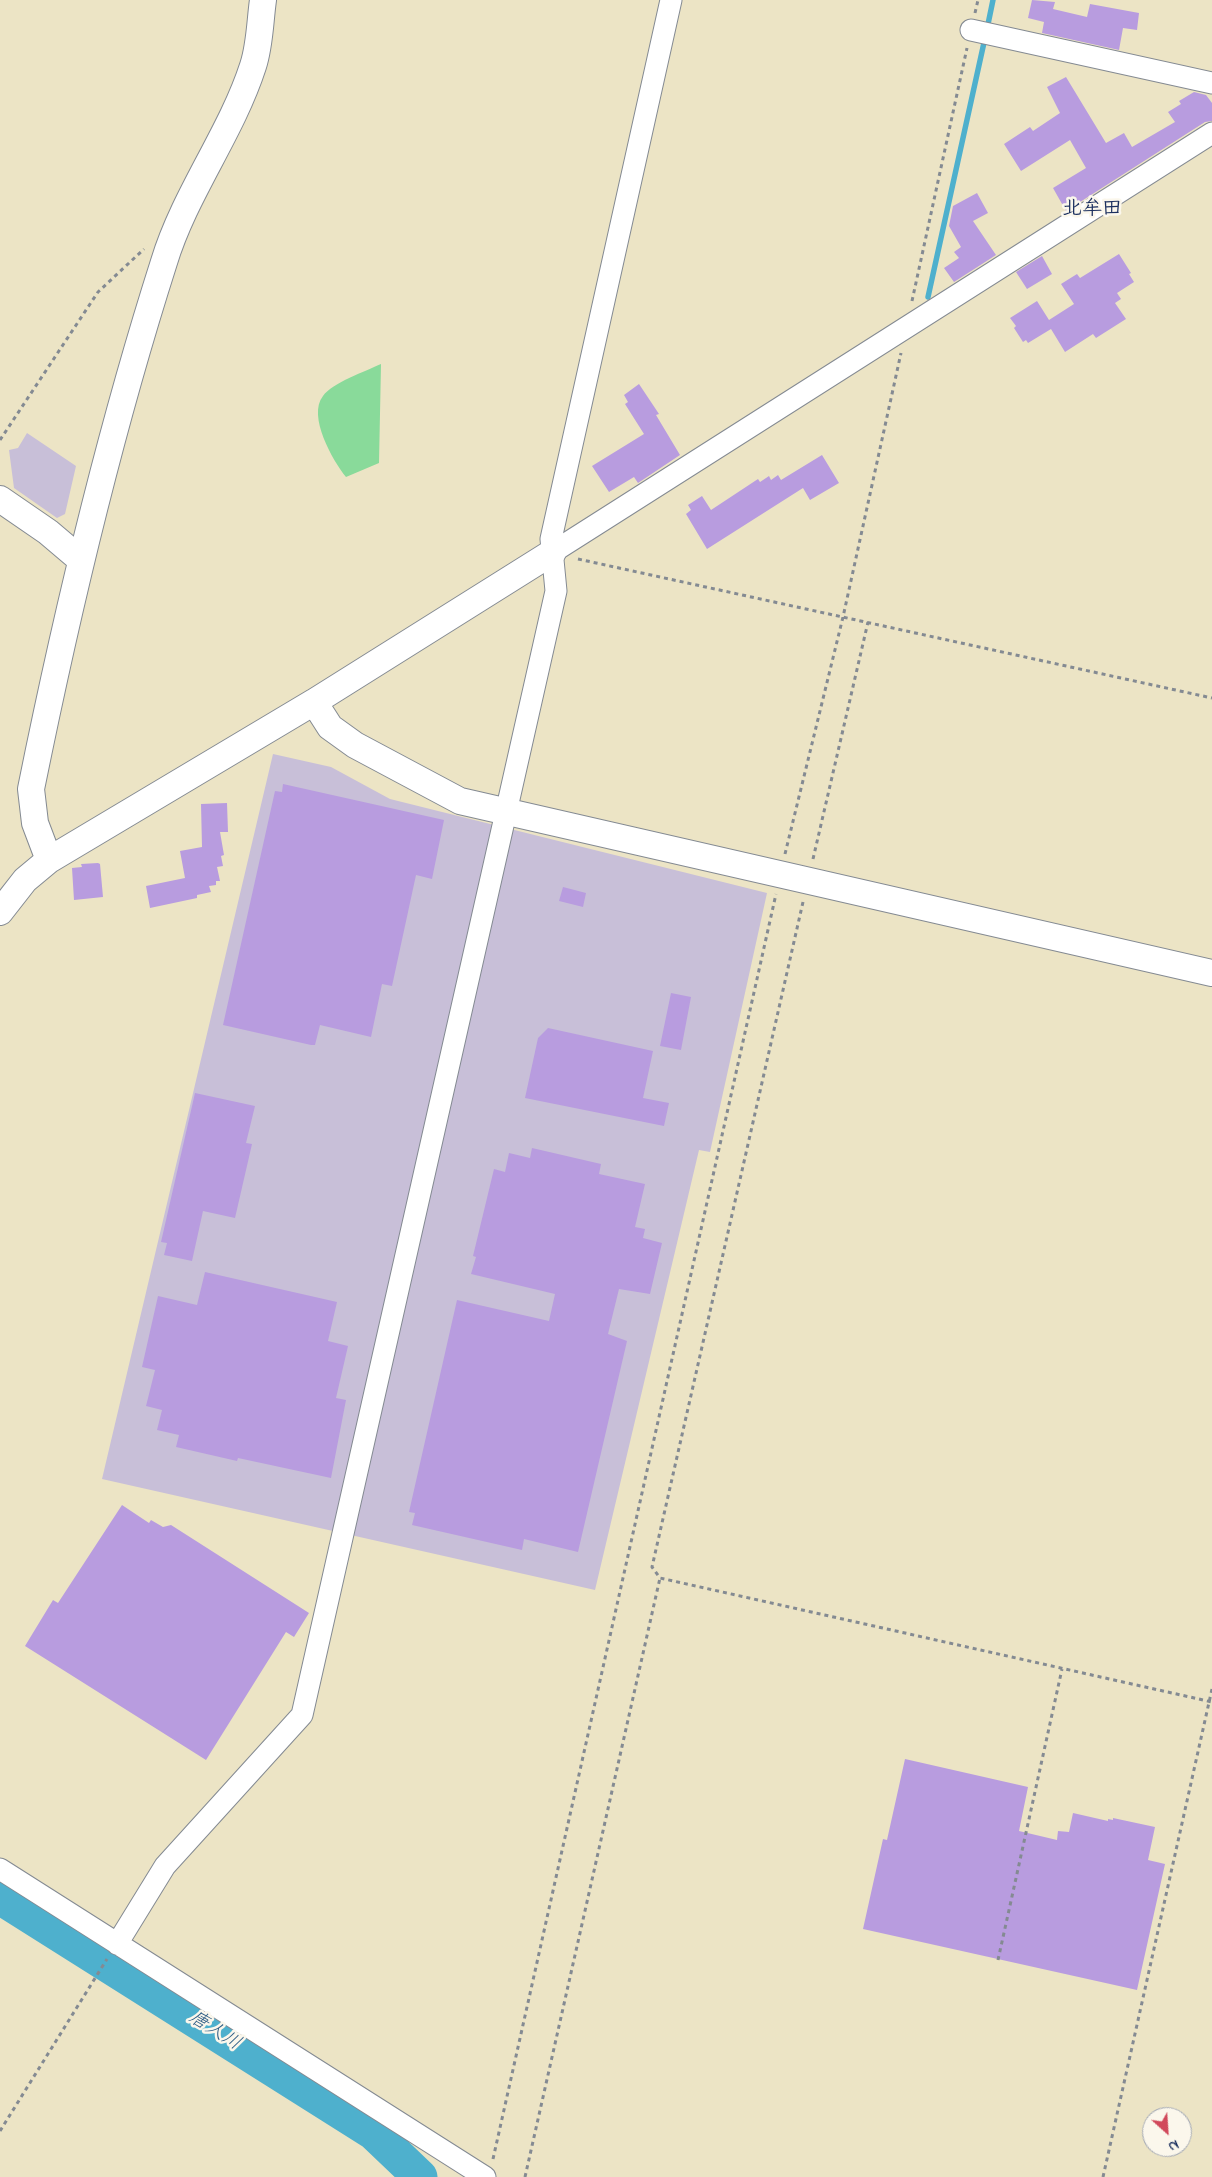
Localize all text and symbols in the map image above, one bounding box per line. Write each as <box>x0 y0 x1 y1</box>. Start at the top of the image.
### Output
district label: 北牟田 <box>1062 199 1122 223</box>
water label: 唐人川 <box>184 2007 244 2057</box>
north arrow <box>1142 2107 1192 2157</box>
text: N <box>1165 2134 1182 2157</box>

